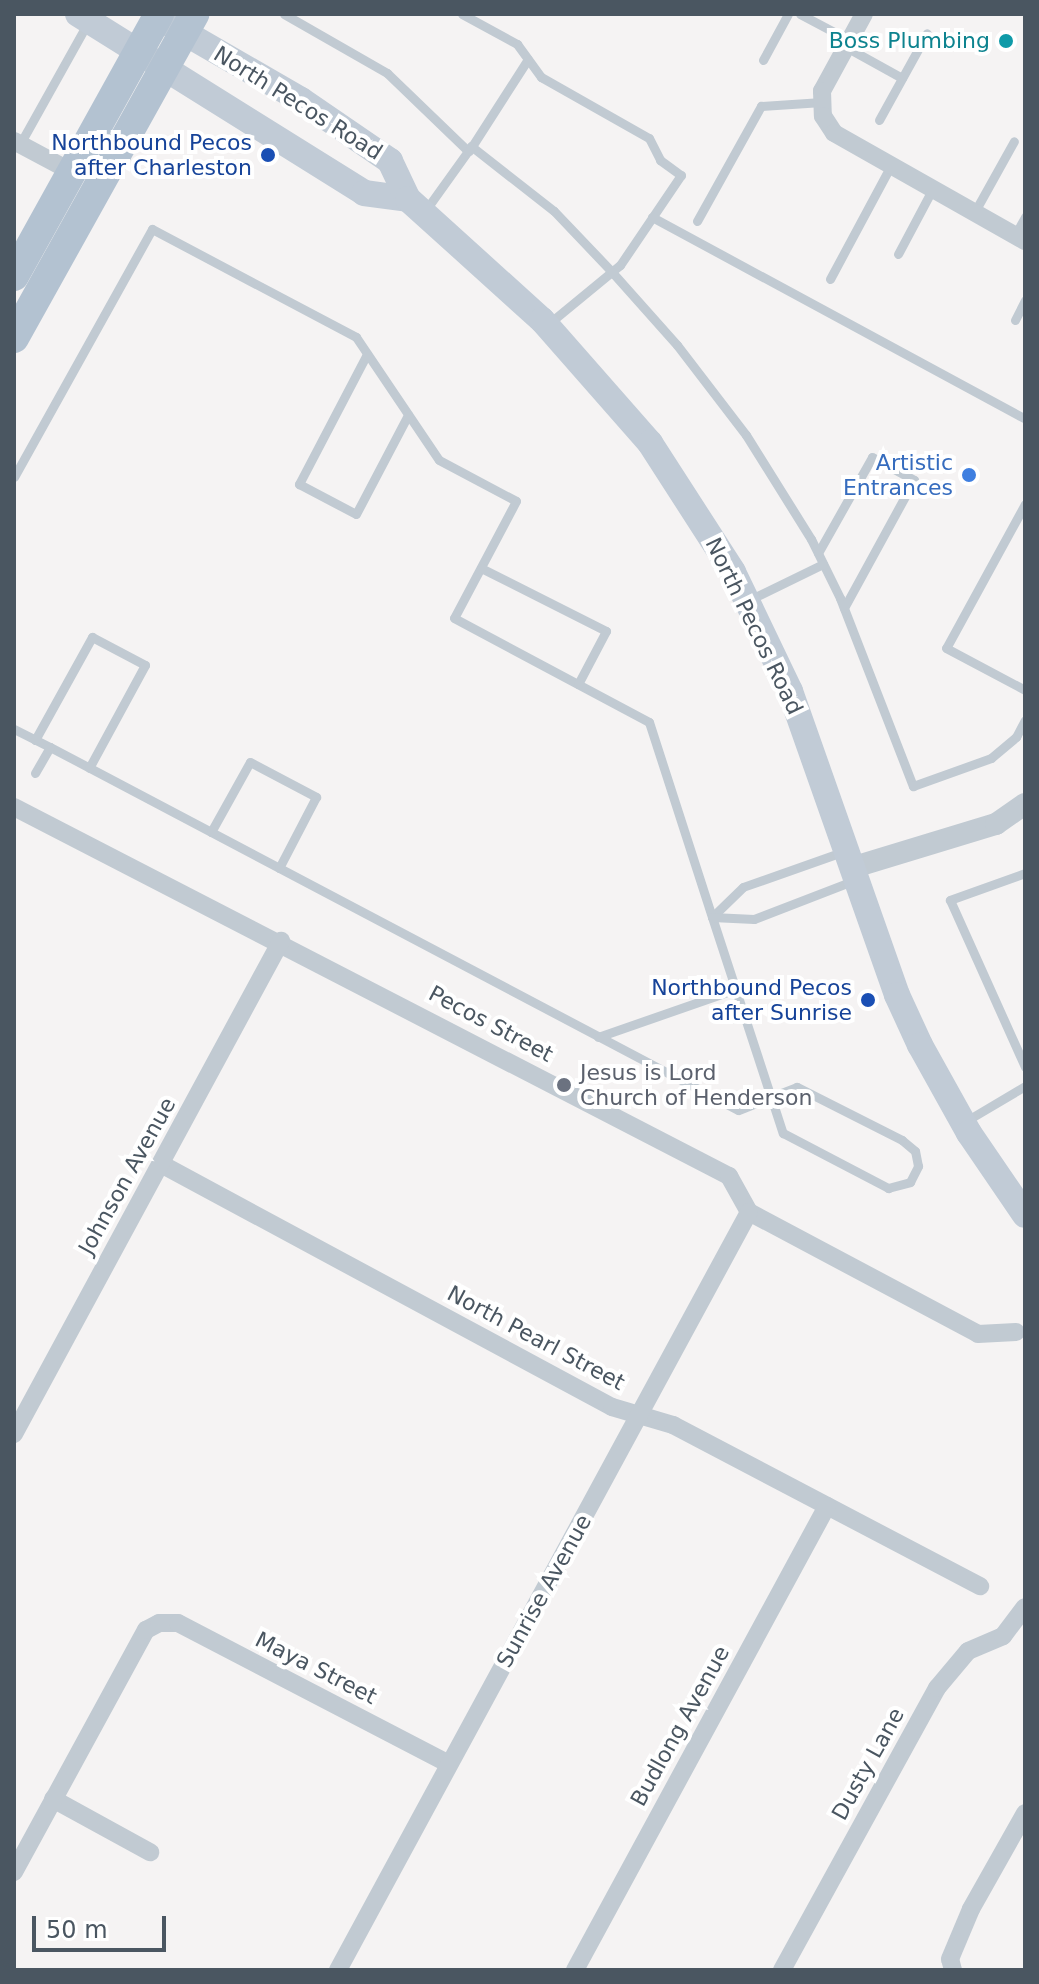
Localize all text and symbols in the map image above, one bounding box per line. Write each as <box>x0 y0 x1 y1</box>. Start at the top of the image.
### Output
place label: Boss Plumbing <box>829 28 990 54</box>
marker: Boss Plumbing <box>997 32 1015 50</box>
street label: North Pecos Road <box>209 40 387 166</box>
place label: Northbound Pecos after Charleston <box>51 129 252 180</box>
marker: Northbound Pecos after Charleston <box>259 146 277 164</box>
place label: Artistic Entrances <box>843 449 953 500</box>
marker: Artistic Entrances <box>960 466 978 484</box>
street label: North Pecos Road <box>700 533 808 719</box>
place label: Northbound Pecos after Sunrise <box>651 974 852 1026</box>
street label: Pecos Street <box>424 980 558 1068</box>
marker: Northbound Pecos after Sunrise <box>859 991 877 1009</box>
place label: Jesus is Lord Church of Henderson <box>580 1059 812 1110</box>
marker: Jesus is Lord Church of Henderson <box>555 1076 573 1094</box>
street label: Johnson Avenue <box>73 1093 181 1259</box>
street label: North Pearl Street <box>443 1280 629 1396</box>
street label: Sunrise Avenue <box>491 1510 597 1672</box>
street label: Maya Street <box>251 1626 381 1710</box>
street label: Budlong Avenue <box>625 1641 735 1811</box>
street label: Dusty Lane <box>826 1703 910 1825</box>
scale bar <box>36 1900 170 1950</box>
text: 50 m <box>46 1916 108 1944</box>

